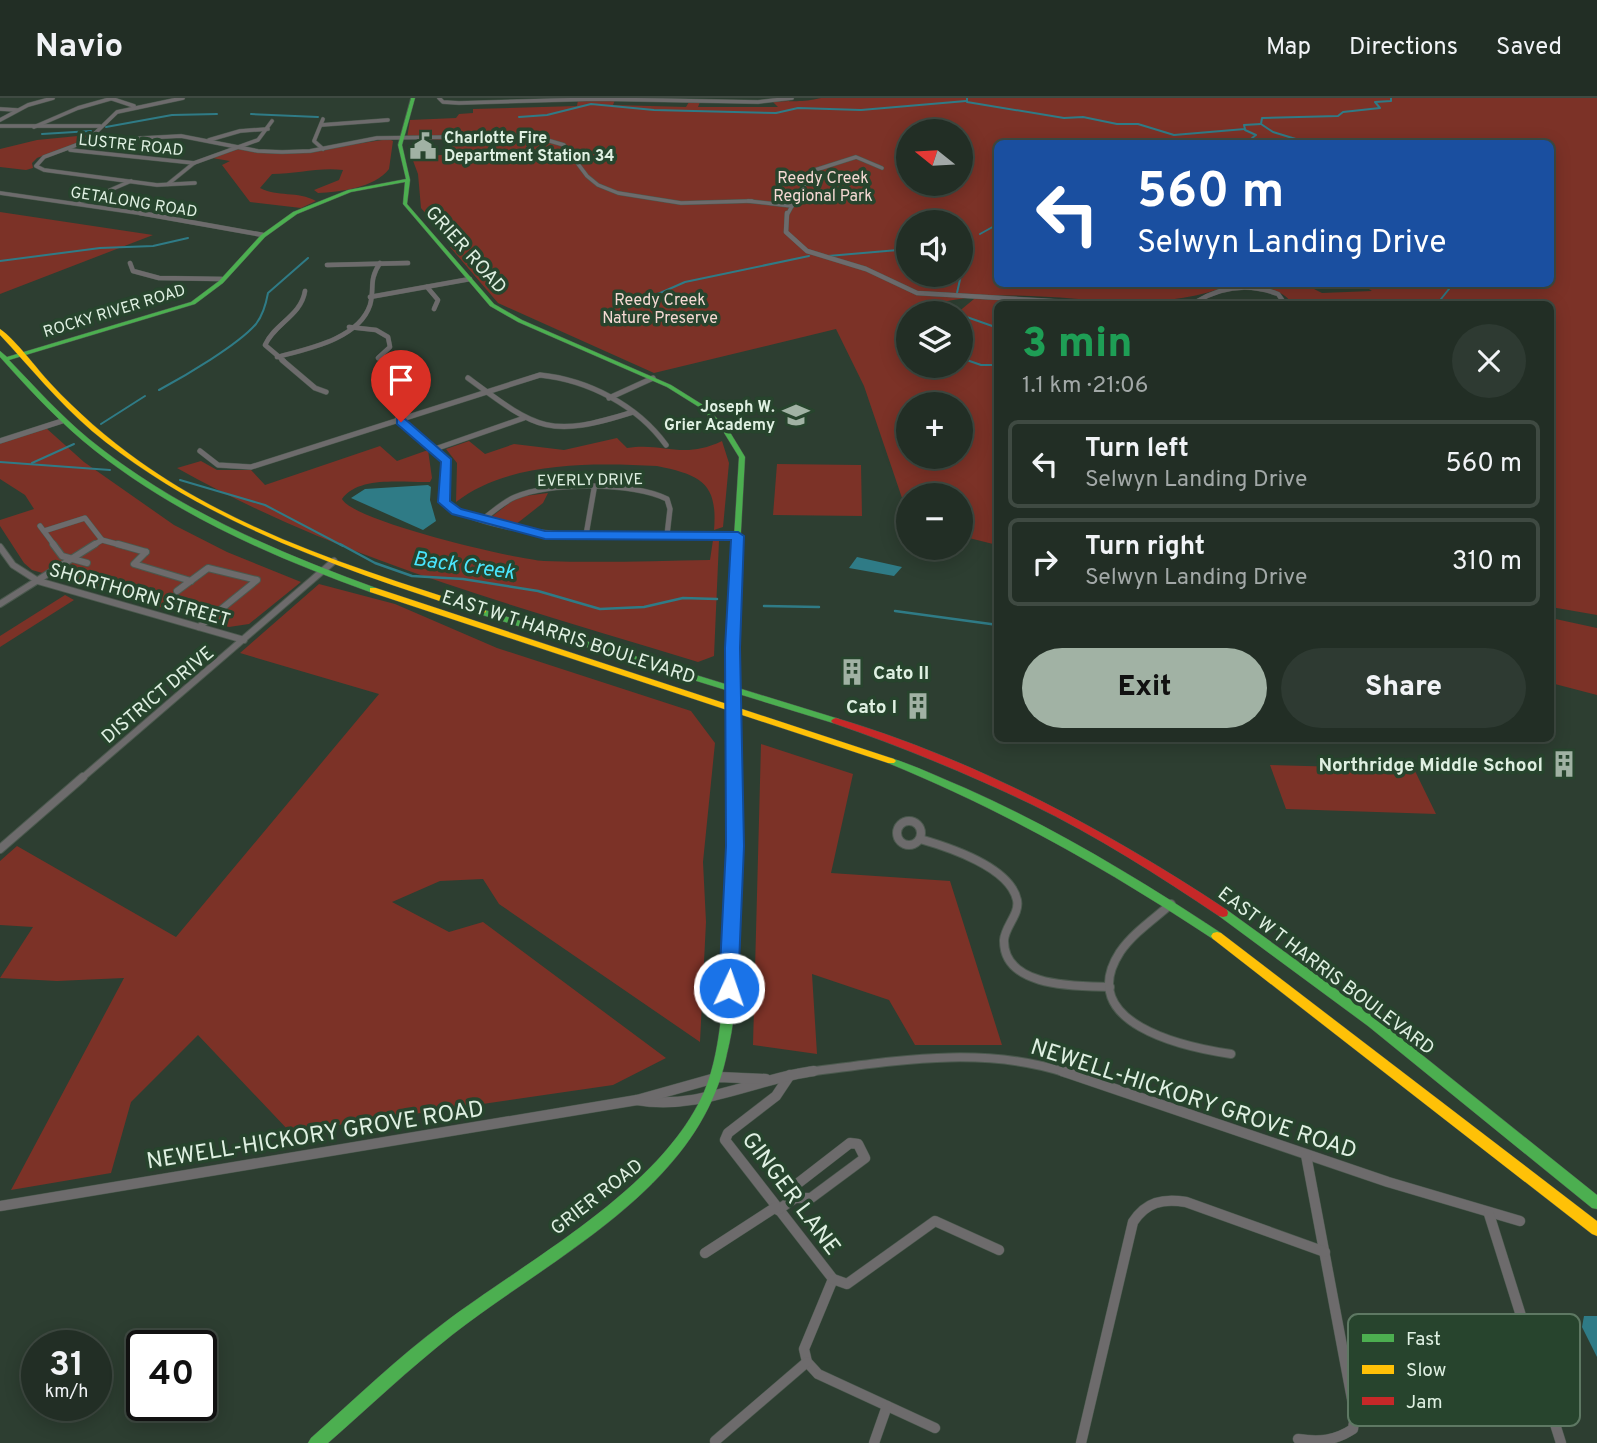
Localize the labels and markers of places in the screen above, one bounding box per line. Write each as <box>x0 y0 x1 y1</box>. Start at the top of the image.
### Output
place label: Charlotte Fire Department Station 34 <box>444 129 615 167</box>
public building icon: Charlotte Fire Department Station 34 <box>408 131 438 161</box>
pin <box>371 350 431 422</box>
place label: Joseph W. Grier Academy <box>664 398 775 436</box>
school or university icon: Joseph W. Grier Academy <box>781 400 811 430</box>
building icon: Cato II <box>837 657 867 687</box>
place label: Cato II <box>873 662 930 686</box>
building icon: Cato I <box>903 691 933 721</box>
place label: Cato I <box>846 696 897 720</box>
building icon: Northridge Middle School <box>1549 749 1579 779</box>
place label: Northridge Middle School <box>1318 754 1543 778</box>

